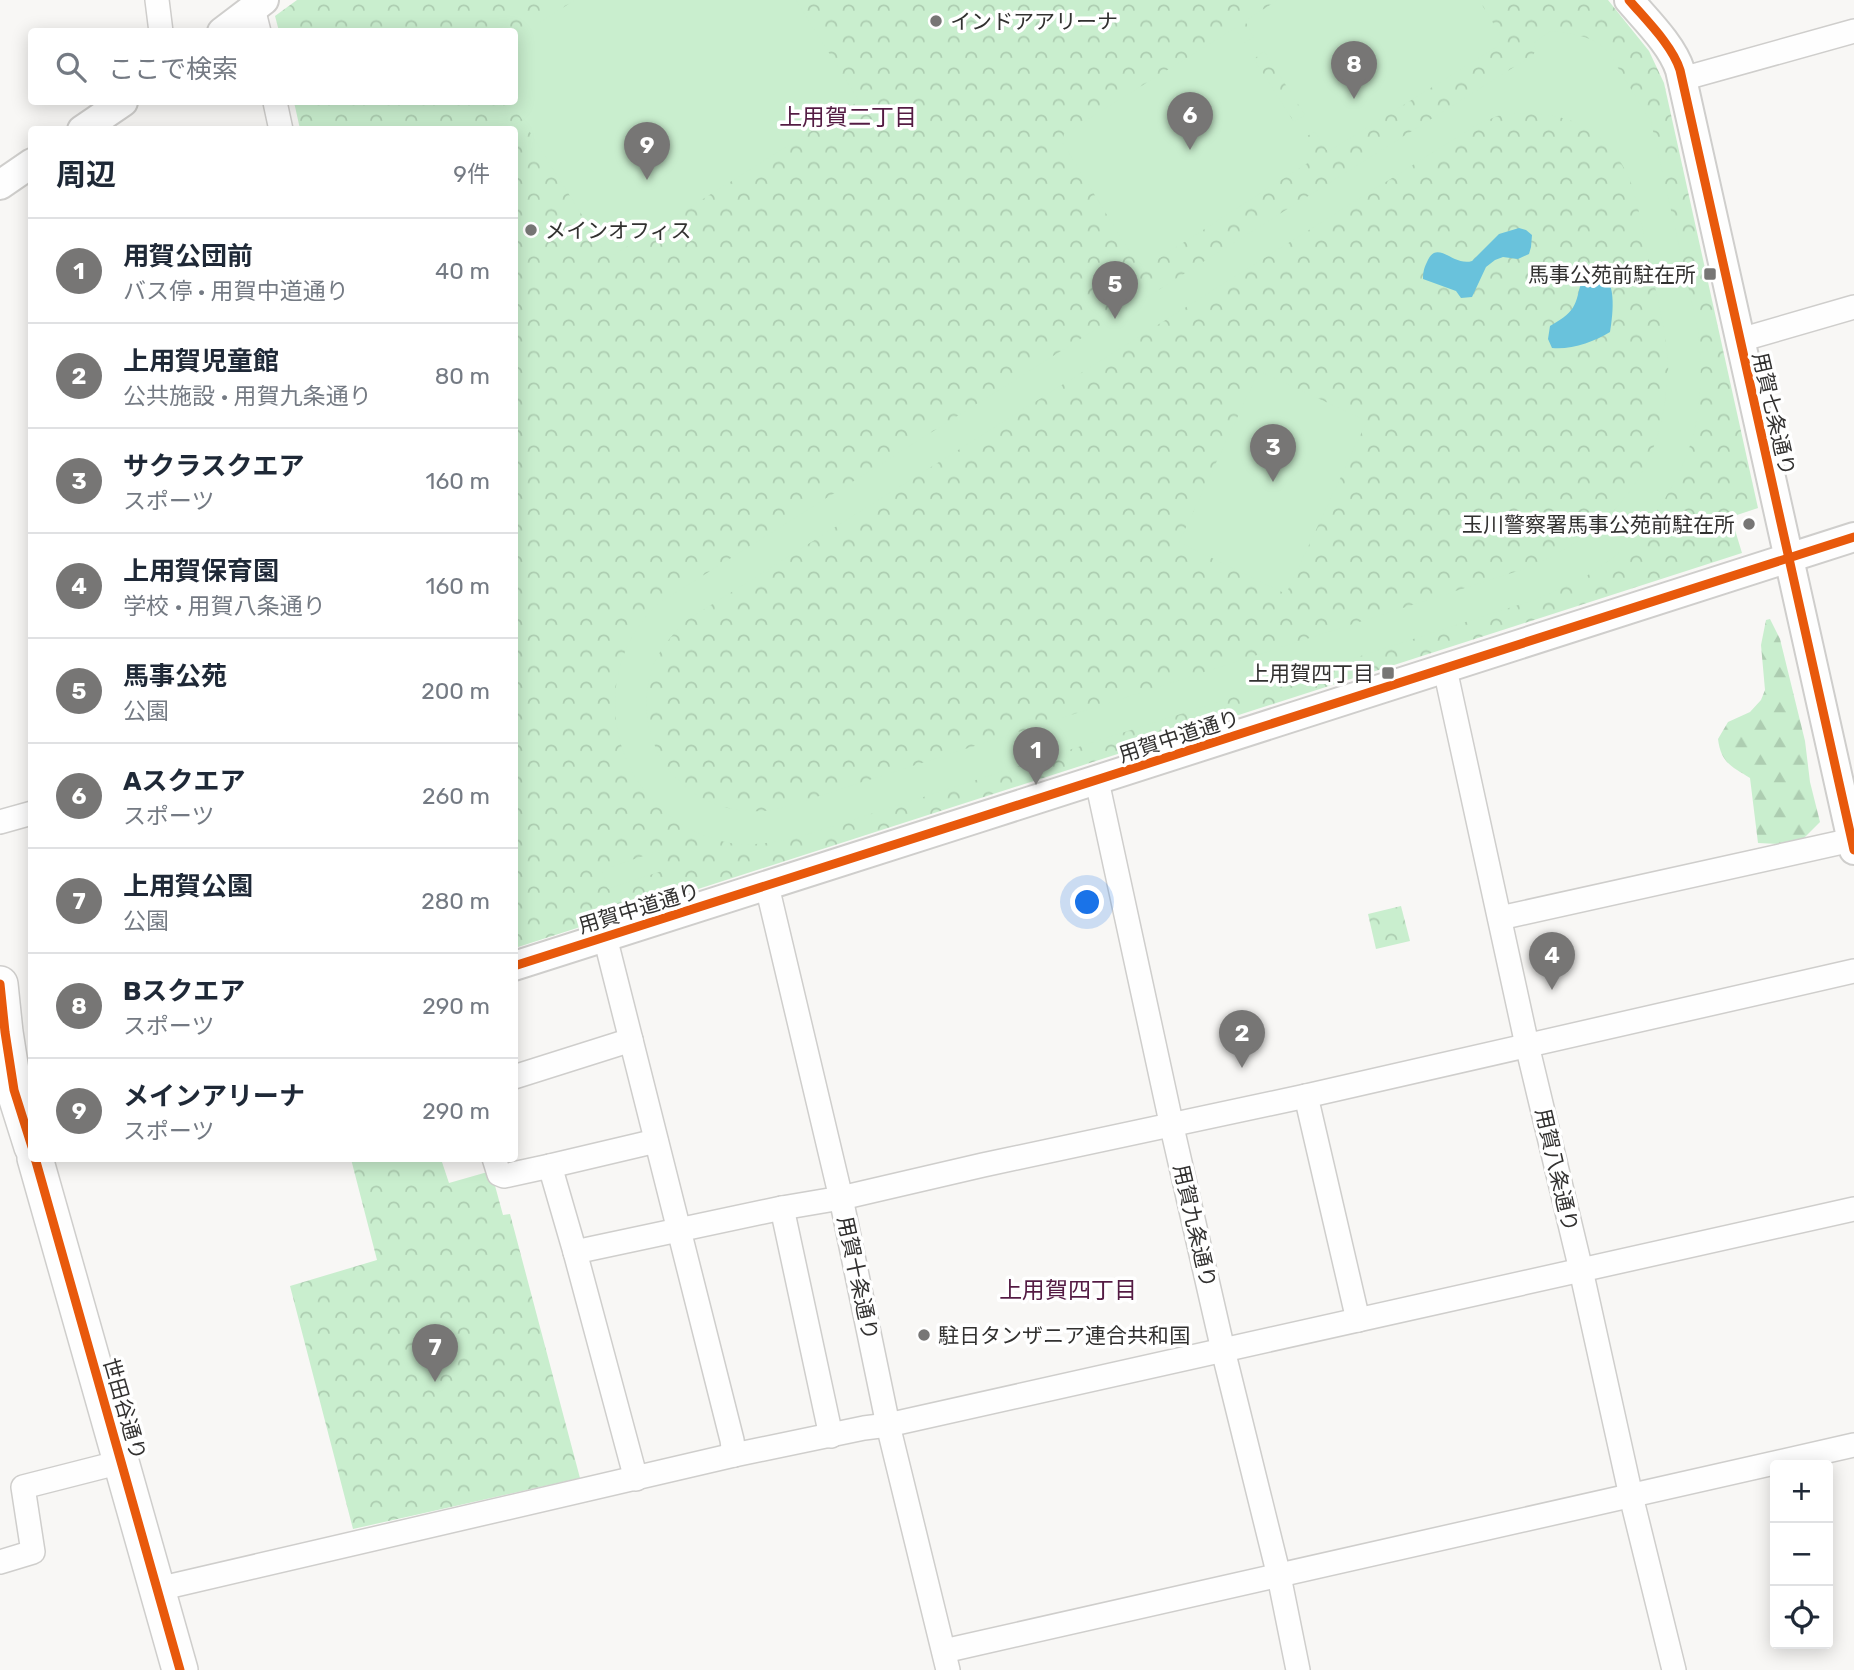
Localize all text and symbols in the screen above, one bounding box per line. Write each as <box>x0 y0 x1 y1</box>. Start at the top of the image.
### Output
place label: インドアアリーナ <box>950 9 1118 34</box>
marker: インドアアリーナ <box>928 13 944 29</box>
search box <box>28 28 518 105</box>
pin: 8 <box>1331 41 1377 99</box>
icon: search <box>52 48 90 86</box>
text: ここで検索 <box>108 54 238 85</box>
pin: 6 <box>1167 92 1213 150</box>
district label: 上用賀二丁目 <box>779 103 917 131</box>
pin: 9 <box>624 122 670 180</box>
text: 周辺 <box>56 157 116 193</box>
text: 9件 <box>453 160 490 188</box>
place label: メインオフィス <box>545 218 692 243</box>
marker: メインオフィス <box>523 222 539 238</box>
text: 用賀公団前 <box>123 241 253 272</box>
text: 1 <box>73 257 85 285</box>
text: 40 m <box>435 257 490 285</box>
pin: 5 <box>1092 261 1138 319</box>
place label: 馬事公苑前駐在所 <box>1528 262 1696 287</box>
marker: 馬事公苑前駐在所 <box>1702 266 1718 282</box>
text: バス停 · 用賀中道通り <box>123 277 349 305</box>
text: 上用賀児童館 <box>123 346 279 377</box>
street label: 用賀七条通り <box>1748 350 1800 478</box>
text: 2 <box>72 362 86 390</box>
text: 80 m <box>435 362 490 390</box>
text: 公共施設 · 用賀九条通り <box>123 382 372 410</box>
pin: 3 <box>1250 424 1296 482</box>
text: サクラスクエア <box>123 451 304 482</box>
text: 3 <box>71 467 87 495</box>
text: 160 m <box>426 467 490 495</box>
text: スポーツ <box>123 487 215 515</box>
place label: 玉川警察署馬事公苑前駐在所 <box>1462 512 1735 537</box>
marker: 玉川警察署馬事公苑前駐在所 <box>1741 516 1757 532</box>
text: 上用賀保育園 <box>123 556 279 587</box>
text: 4 <box>71 572 87 600</box>
text: 160 m <box>426 572 490 600</box>
text: 学校 · 用賀八条通り <box>123 592 326 620</box>
text: 馬事公苑 <box>123 661 227 692</box>
place label: 上用賀四丁目 <box>1248 661 1374 686</box>
marker: 上用賀四丁目 <box>1380 665 1396 681</box>
text: 5 <box>72 677 86 705</box>
text: 200 m <box>421 677 490 705</box>
text: 公園 <box>123 697 169 725</box>
street label: 用賀中道通り <box>1115 705 1243 767</box>
pin: 1 <box>1013 727 1059 785</box>
text: Aスクエア <box>123 766 246 797</box>
text: 6 <box>72 782 86 810</box>
text: 260 m <box>422 782 490 810</box>
text: スポーツ <box>123 802 215 830</box>
text: 上用賀公園 <box>123 871 253 902</box>
street label: 用賀中道通り <box>575 878 703 938</box>
your location <box>1070 885 1104 919</box>
text: 7 <box>72 887 86 915</box>
text: 280 m <box>421 887 490 915</box>
text: 公園 <box>123 907 169 935</box>
pin: 4 <box>1529 932 1575 990</box>
text: Bスクエア <box>123 976 245 1007</box>
text: 8 <box>71 992 87 1020</box>
text: 290 m <box>422 992 490 1020</box>
pin: 2 <box>1219 1010 1265 1068</box>
text: スポーツ <box>123 1012 215 1040</box>
text: メインアリーナ <box>123 1081 305 1112</box>
text: 9 <box>72 1097 86 1125</box>
text: 290 m <box>422 1097 490 1125</box>
street label: 用賀八条通り <box>1531 1106 1583 1234</box>
text: スポーツ <box>123 1117 215 1145</box>
street label: 用賀九条通り <box>1169 1162 1221 1290</box>
street label: 用賀十条通り <box>833 1214 883 1342</box>
district label: 上用賀四丁目 <box>999 1276 1137 1304</box>
place label: 駐日タンザニア連合共和国 <box>938 1323 1190 1348</box>
pin: 7 <box>412 1324 458 1382</box>
marker: 駐日タンザニア連合共和国 <box>916 1327 932 1343</box>
street label: 世田谷通り <box>99 1355 151 1463</box>
map controls <box>1770 1460 1833 1649</box>
button: + <box>1770 1460 1833 1523</box>
button: − <box>1770 1523 1833 1586</box>
button: locate <box>1770 1586 1833 1649</box>

